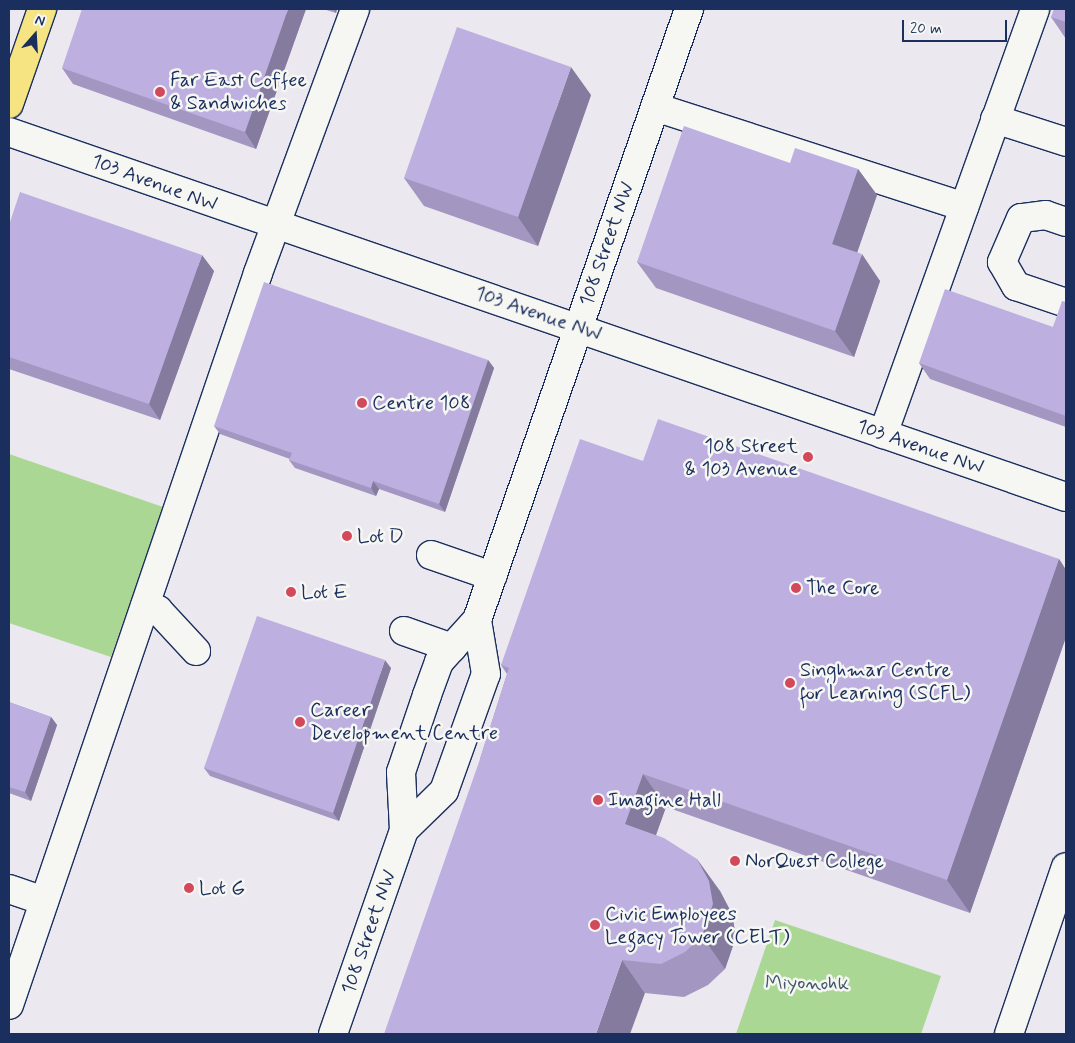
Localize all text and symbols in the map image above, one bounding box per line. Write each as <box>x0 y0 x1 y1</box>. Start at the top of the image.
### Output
north arrow <box>10 10 60 60</box>
scale bar <box>905 10 1010 42</box>
text: N <box>33 11 47 31</box>
text: 20 m <box>910 19 942 39</box>
place label: Far East Coffee & Sandwiches <box>170 68 302 115</box>
marker: Far East Coffee & Sandwiches <box>154 86 166 98</box>
street label: 103 Avenue NW <box>88 149 220 217</box>
street label: 108 Street NW <box>575 179 639 309</box>
street label: 103 Avenue NW <box>472 281 604 347</box>
place label: Centre 108 <box>372 391 471 415</box>
marker: Centre 108 <box>356 397 368 409</box>
street label: 103 Avenue NW <box>854 414 986 480</box>
place label: 108 Street & 103 Avenue <box>685 434 798 481</box>
marker: 108 Street & 103 Avenue <box>802 451 814 463</box>
place label: Lot D <box>357 524 403 548</box>
marker: Lot D <box>341 530 353 542</box>
place label: The Core <box>806 576 882 600</box>
place label: Lot E <box>301 580 345 604</box>
marker: The Core <box>790 582 802 594</box>
marker: Lot E <box>285 586 297 598</box>
place label: Singhmar Centre for Learning (SCFL) <box>800 659 975 706</box>
marker: Singhmar Centre for Learning (SCFL) <box>784 677 796 689</box>
place label: Career Development Centre <box>310 698 494 745</box>
marker: Career Development Centre <box>294 716 306 728</box>
place label: Imagine Hall <box>608 788 721 812</box>
marker: Imagine Hall <box>592 794 604 806</box>
place label: NorQuest College <box>745 849 884 873</box>
marker: NorQuest College <box>729 855 741 867</box>
street label: 108 Street NW <box>337 867 401 997</box>
place label: Lot G <box>199 876 245 900</box>
marker: Lot G <box>183 882 195 894</box>
place label: Civic Employees Legacy Tower (CELT) <box>605 902 788 949</box>
marker: Civic Employees Legacy Tower (CELT) <box>589 919 601 931</box>
park label: Miyonohk <box>765 971 849 995</box>

